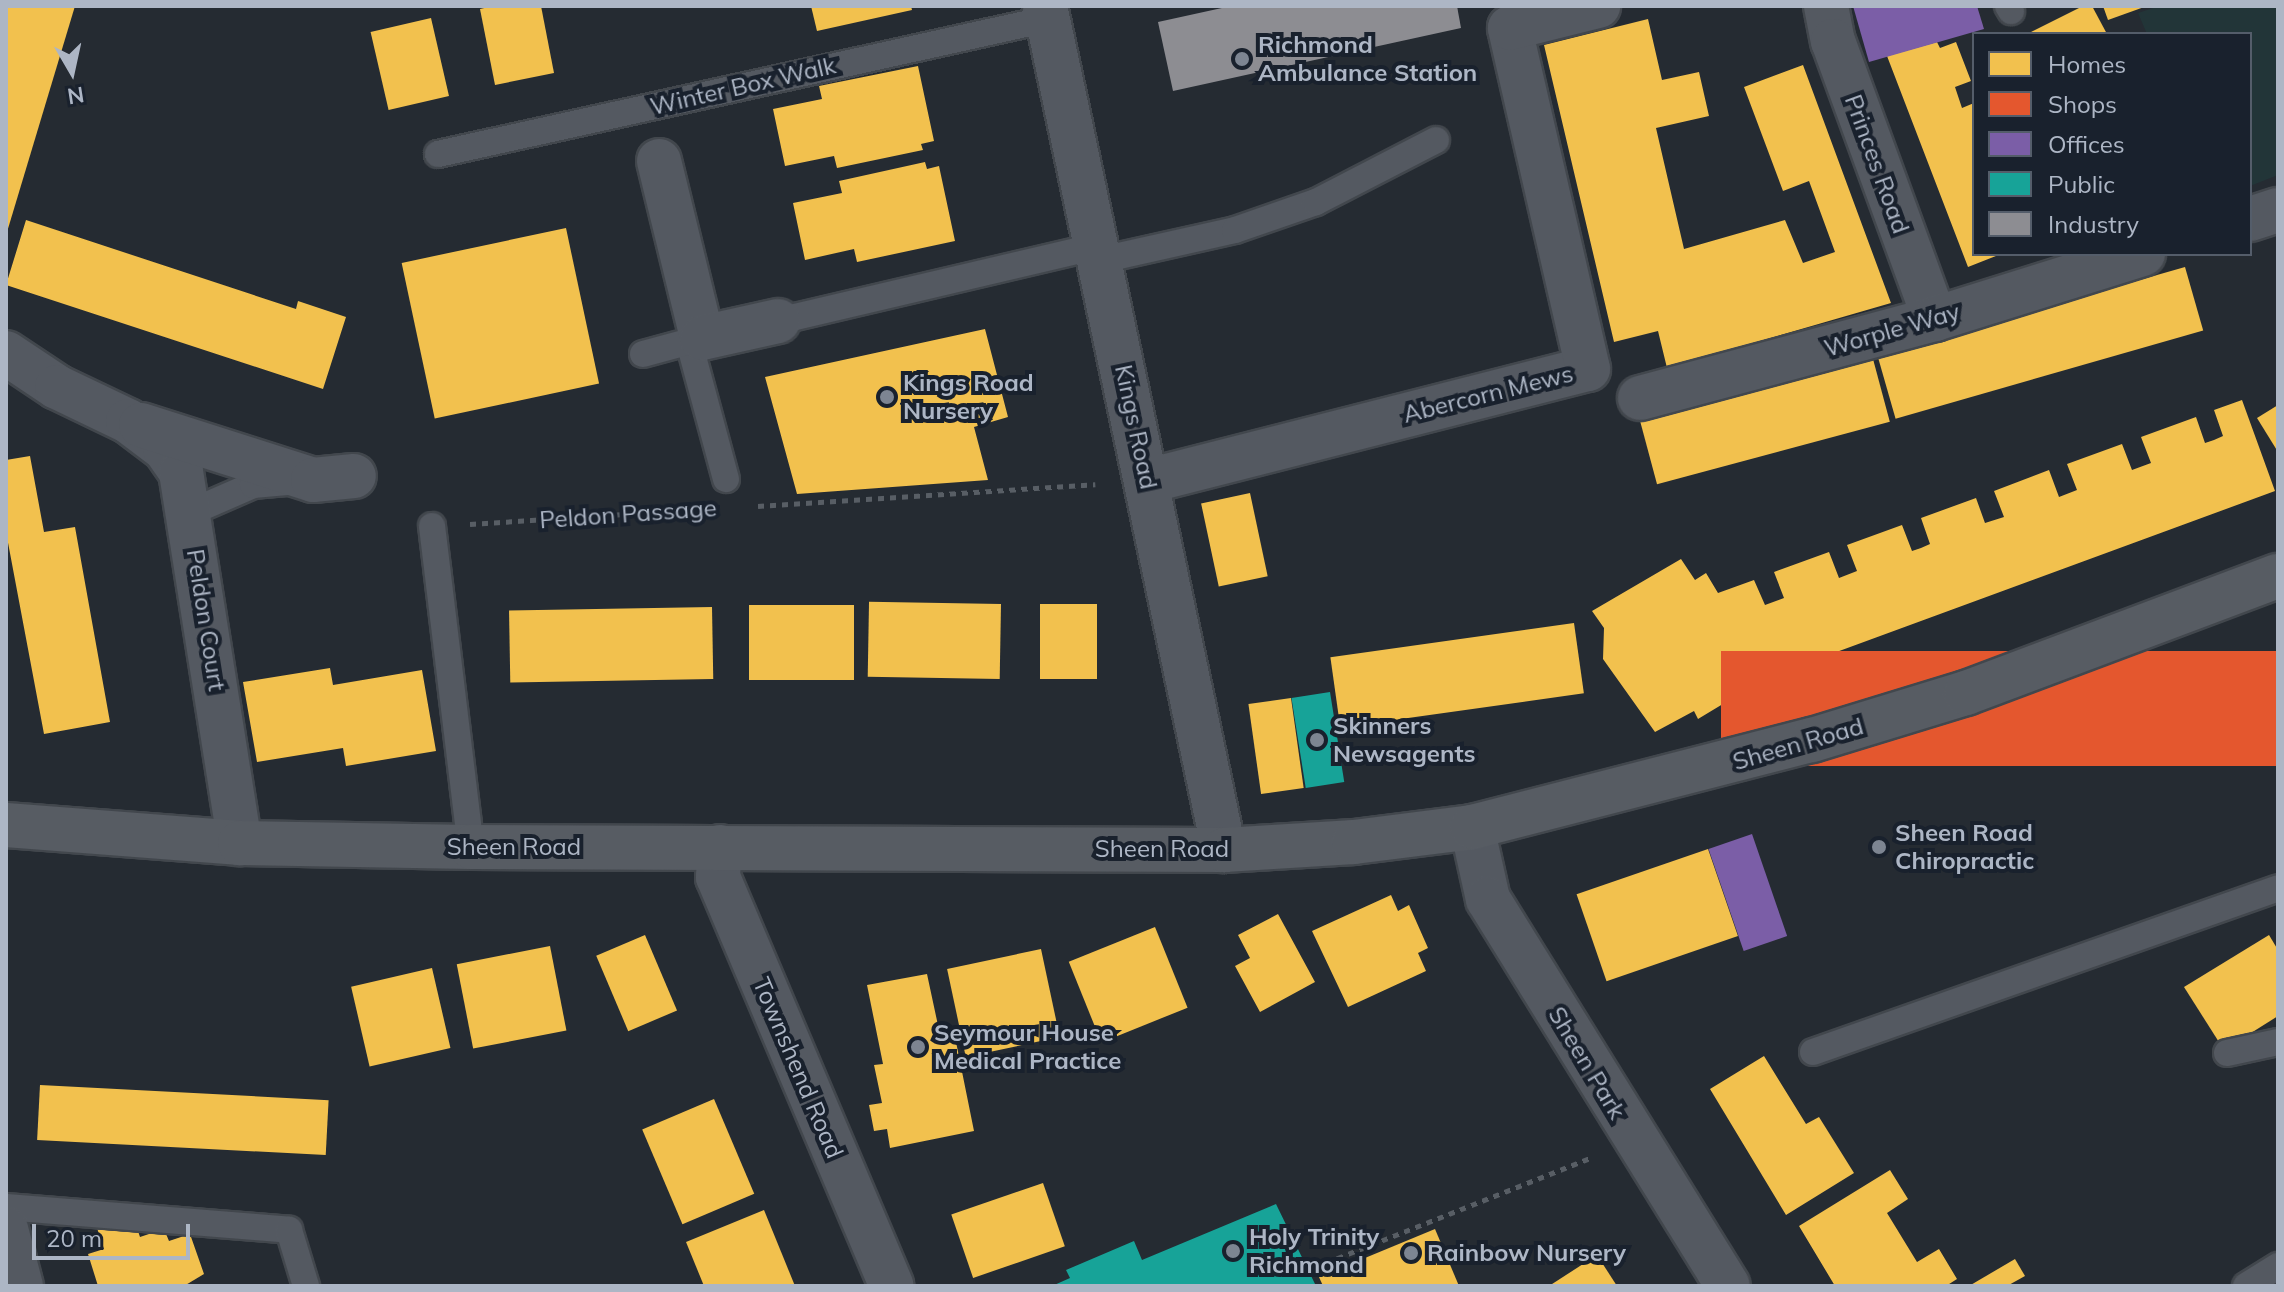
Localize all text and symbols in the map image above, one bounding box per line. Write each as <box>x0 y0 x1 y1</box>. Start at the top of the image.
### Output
place label: Richmond Ambulance Station <box>1258 31 1477 87</box>
north arrow <box>32 32 112 112</box>
legend <box>1972 32 2252 256</box>
text: Homes <box>2048 49 2126 79</box>
marker: Richmond Ambulance Station <box>1233 50 1251 68</box>
street label: Winter Box Walk <box>647 51 839 121</box>
text: N <box>65 81 86 111</box>
text: Shops <box>2048 89 2117 119</box>
street label: Princes Road <box>1839 91 1915 237</box>
text: Offices <box>2048 129 2125 159</box>
text: Public <box>2048 169 2115 199</box>
text: Industry <box>2048 209 2139 239</box>
street label: Worple Way <box>1821 297 1963 363</box>
street label: Abercorn Mews <box>1400 359 1576 429</box>
street label: Kings Road <box>1109 362 1163 492</box>
place label: Kings Road Nursery <box>903 369 1034 425</box>
marker: Kings Road Nursery <box>878 388 896 406</box>
street label: Peldon Passage <box>538 493 718 535</box>
street label: Peldon Court <box>181 547 231 693</box>
place label: Skinners Newsagents <box>1333 712 1476 768</box>
street label: Sheen Road <box>1729 712 1867 776</box>
marker: Skinners Newsagents <box>1308 731 1326 749</box>
place label: Sheen Road Chiropractic <box>1895 819 2034 875</box>
street label: Sheen Road <box>447 833 581 861</box>
street label: Sheen Road <box>1095 835 1229 863</box>
marker: Sheen Road Chiropractic <box>1870 838 1888 856</box>
street label: Townshend Road <box>747 973 849 1163</box>
street label: Sheen Park <box>1542 1002 1632 1124</box>
place label: Seymour House Medical Practice <box>934 1019 1121 1075</box>
marker: Seymour House Medical Practice <box>909 1038 927 1056</box>
scale bar <box>36 1208 194 1258</box>
text: 20 m <box>46 1223 102 1253</box>
place label: Holy Trinity Richmond <box>1249 1223 1379 1279</box>
place label: Rainbow Nursery <box>1427 1239 1626 1267</box>
marker: Holy Trinity Richmond <box>1224 1242 1242 1260</box>
marker: Rainbow Nursery <box>1402 1244 1420 1262</box>

